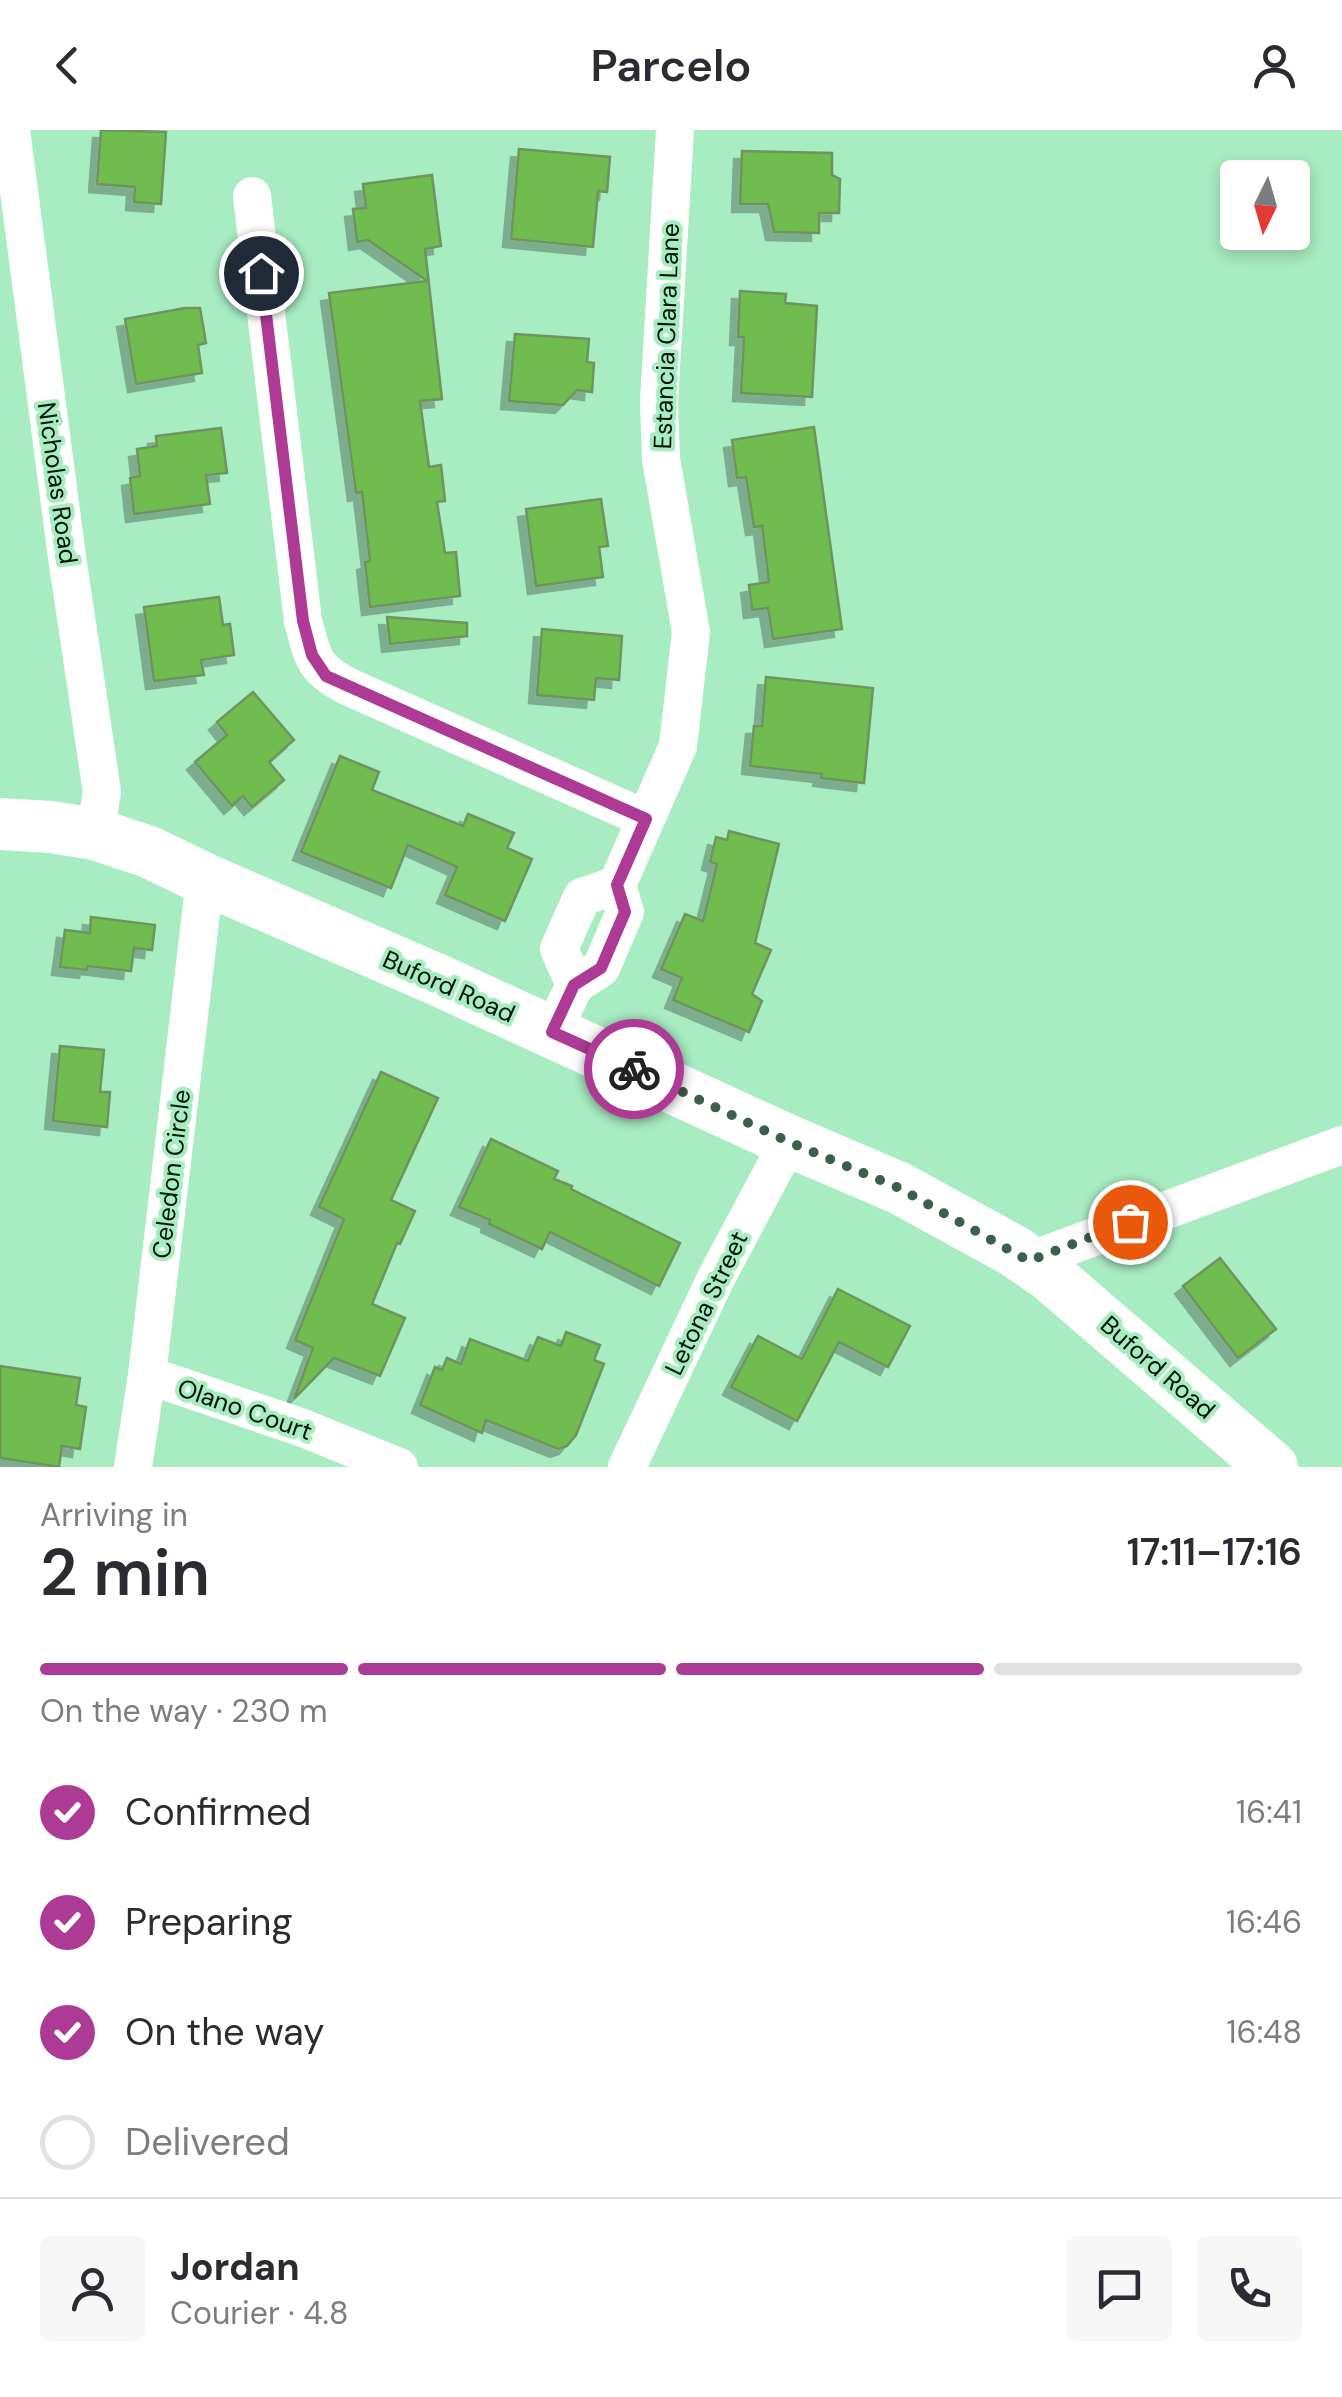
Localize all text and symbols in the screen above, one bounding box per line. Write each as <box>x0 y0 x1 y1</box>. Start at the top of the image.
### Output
text: Parcelo <box>590 36 752 95</box>
icon: back <box>40 38 95 93</box>
icon: person <box>1247 38 1302 93</box>
north arrow <box>1220 160 1310 250</box>
map controls <box>1220 160 1310 250</box>
street label: Estancia Clara Lane <box>646 222 687 450</box>
pin <box>219 231 304 316</box>
icon: home <box>234 246 289 301</box>
street label: Nicholas Road <box>30 400 85 566</box>
street label: Buford Road <box>377 943 520 1030</box>
courier <box>584 1019 684 1119</box>
icon: bike <box>607 1042 662 1097</box>
street label: Celedon Circle <box>145 1088 198 1261</box>
pin <box>1088 1180 1173 1265</box>
icon: bag <box>1103 1195 1158 1250</box>
street label: Letona Street <box>657 1226 756 1381</box>
street label: Buford Road <box>1093 1308 1222 1426</box>
street label: Olano Court <box>173 1371 317 1448</box>
text: Arriving in <box>40 1494 188 1536</box>
text: 17:11–17:16 <box>1127 1527 1302 1577</box>
text: 2 min <box>40 1531 210 1615</box>
text: On the way · 230 m <box>40 1690 327 1732</box>
icon: check <box>40 1785 95 1840</box>
text: Confirmed <box>125 1787 311 1837</box>
text: 16:41 <box>1236 1791 1302 1833</box>
icon: check <box>40 1895 95 1950</box>
text: Preparing <box>125 1897 293 1947</box>
text: 16:46 <box>1226 1901 1302 1943</box>
icon: check <box>40 2005 95 2060</box>
text: On the way <box>125 2007 324 2057</box>
text: 16:48 <box>1227 2011 1302 2053</box>
text: Delivered <box>125 2117 290 2167</box>
button: person <box>40 2236 145 2341</box>
button: chat <box>1067 2236 1172 2341</box>
button: phone <box>1197 2236 1302 2341</box>
text: Jordan <box>170 2242 300 2292</box>
text: Courier · 4.8 <box>170 2292 348 2334</box>

